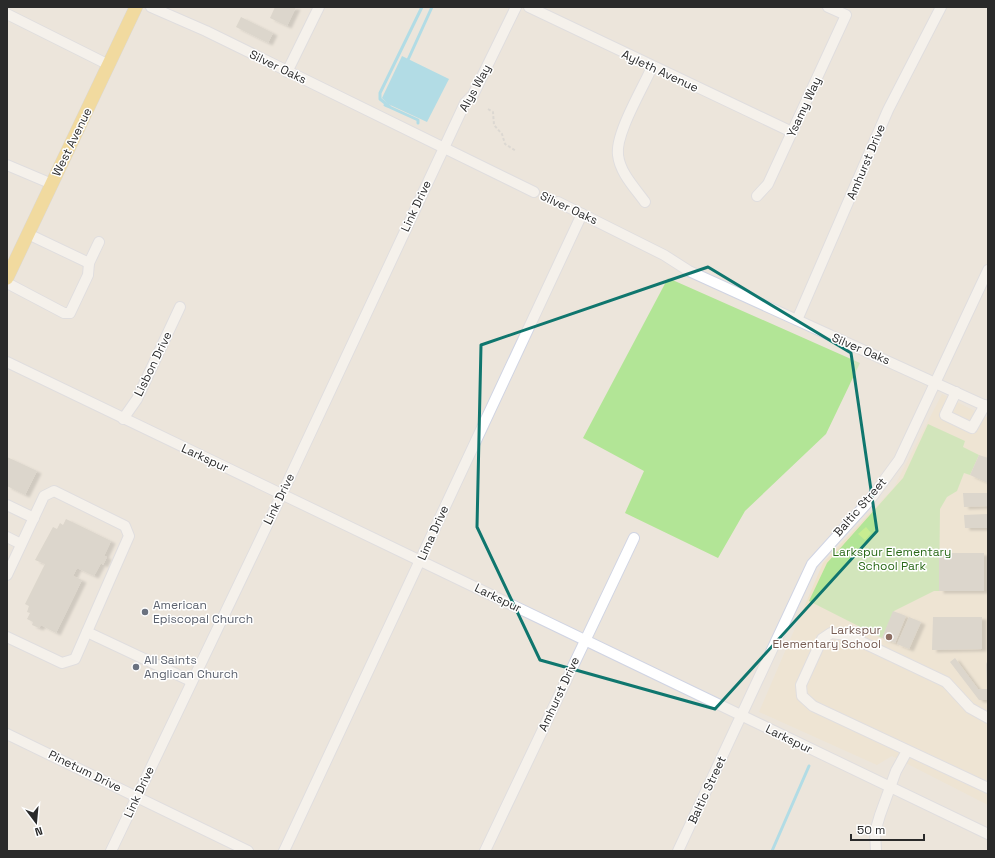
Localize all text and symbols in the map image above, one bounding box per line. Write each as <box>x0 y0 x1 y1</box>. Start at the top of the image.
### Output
street label: Silver Oaks <box>247 46 309 88</box>
street label: Ayleth Avenue <box>619 46 701 96</box>
street label: Alys Way <box>455 62 495 114</box>
street label: Ysamy Way <box>783 74 825 140</box>
street label: West Avenue <box>48 105 96 179</box>
street label: Amhurst Drive <box>843 122 889 202</box>
street label: Link Drive <box>397 178 435 234</box>
street label: Silver Oaks <box>538 188 600 228</box>
street label: Lisbon Drive <box>130 329 176 399</box>
street label: Silver Oaks <box>829 330 893 368</box>
street label: Larkspur <box>179 440 232 476</box>
street label: Link Drive <box>260 471 298 527</box>
street label: Baltic Street <box>830 474 890 540</box>
street label: Lima Drive <box>414 503 452 563</box>
park label: Larkspur Elementary School Park <box>833 544 951 574</box>
street label: Larkspur <box>472 580 524 616</box>
place label: American Episcopal Church <box>153 597 253 627</box>
marker: American Episcopal Church <box>140 607 150 617</box>
place label: Larkspur Elementary School <box>773 622 881 652</box>
marker: Larkspur Elementary School <box>884 632 894 642</box>
place label: All Saints Anglican Church <box>144 652 238 682</box>
street label: Amhurst Drive <box>535 654 583 734</box>
marker: All Saints Anglican Church <box>131 662 141 672</box>
street label: Larkspur <box>763 721 815 757</box>
street label: Pinetum Drive <box>46 746 124 796</box>
street label: Baltic Street <box>684 753 730 827</box>
street label: Link Drive <box>120 764 158 820</box>
north arrow <box>16 802 56 842</box>
scale bar <box>851 816 924 842</box>
text: 50 m <box>857 822 885 838</box>
text: N <box>33 824 44 839</box>

